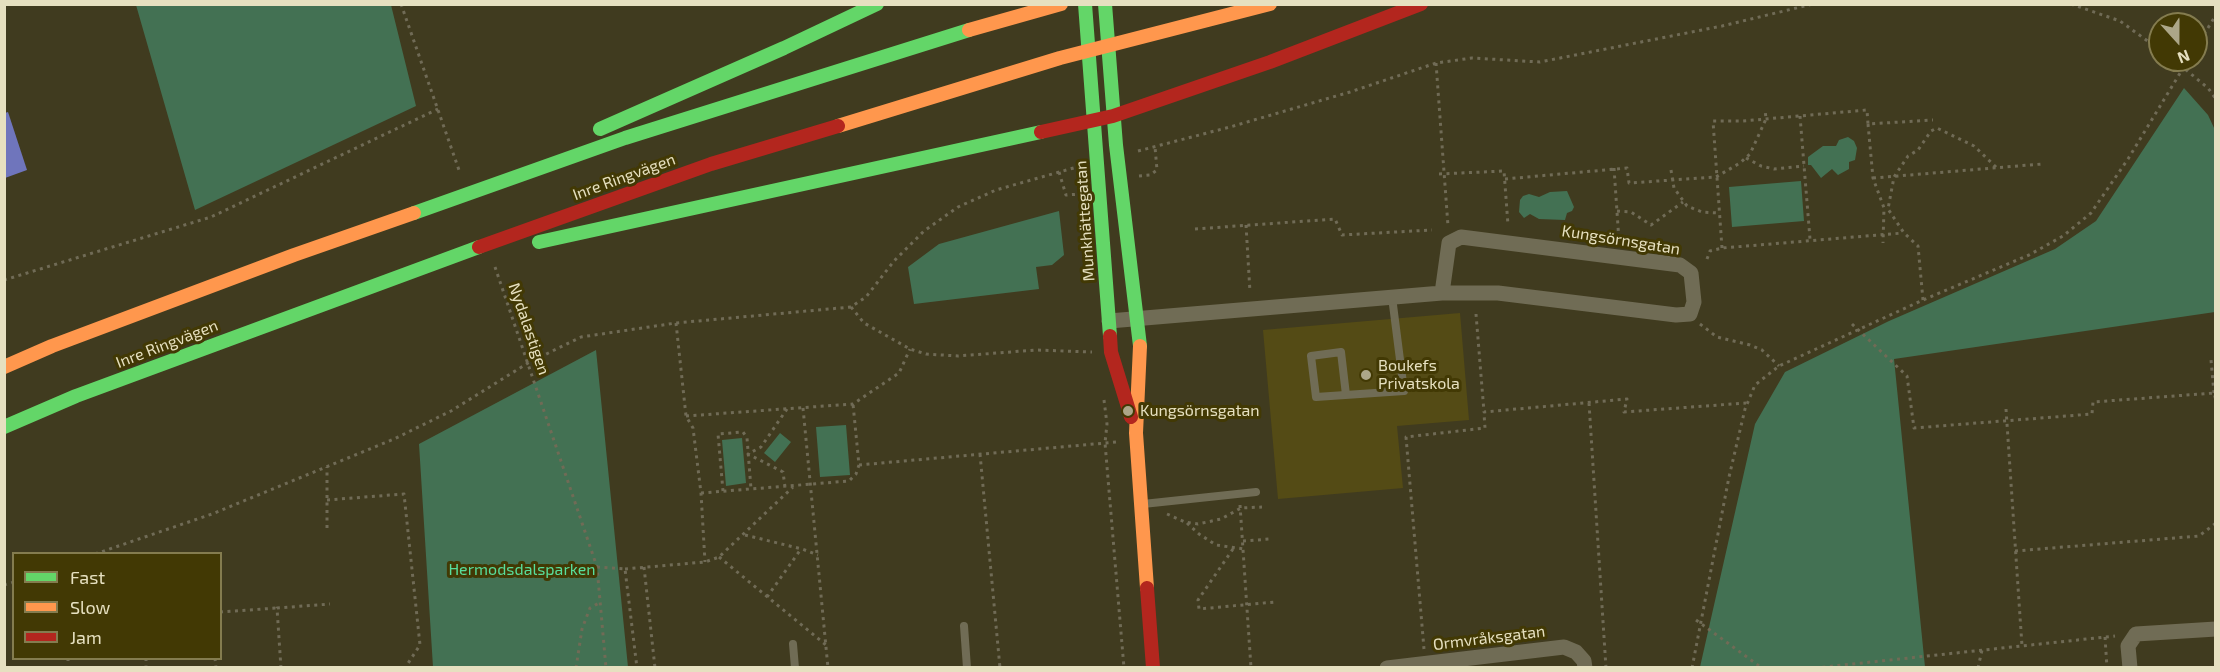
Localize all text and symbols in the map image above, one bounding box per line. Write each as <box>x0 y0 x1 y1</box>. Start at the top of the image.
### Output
north arrow <box>2148 12 2208 72</box>
text: N <box>2175 46 2193 68</box>
street label: Inre Ringvägen <box>570 150 678 204</box>
street label: Munkhättegatan <box>1071 160 1099 282</box>
street label: Kungsörnsgatan <box>1560 221 1682 259</box>
street label: Nydalastigen <box>504 280 554 378</box>
street label: Inre Ringvägen <box>113 316 221 372</box>
place label: Boukefs Privatskola <box>1378 356 1460 394</box>
marker: Boukefs Privatskola <box>1359 368 1373 382</box>
place label: Kungsörnsgatan <box>1140 401 1260 421</box>
marker: Kungsörnsgatan <box>1121 404 1135 418</box>
legend <box>12 552 222 660</box>
park label: Hermodsdalsparken <box>448 560 596 580</box>
text: Fast <box>70 566 105 588</box>
text: Slow <box>70 596 110 618</box>
street label: Ormvråksgatan <box>1432 622 1546 654</box>
text: Jam <box>70 626 102 648</box>

